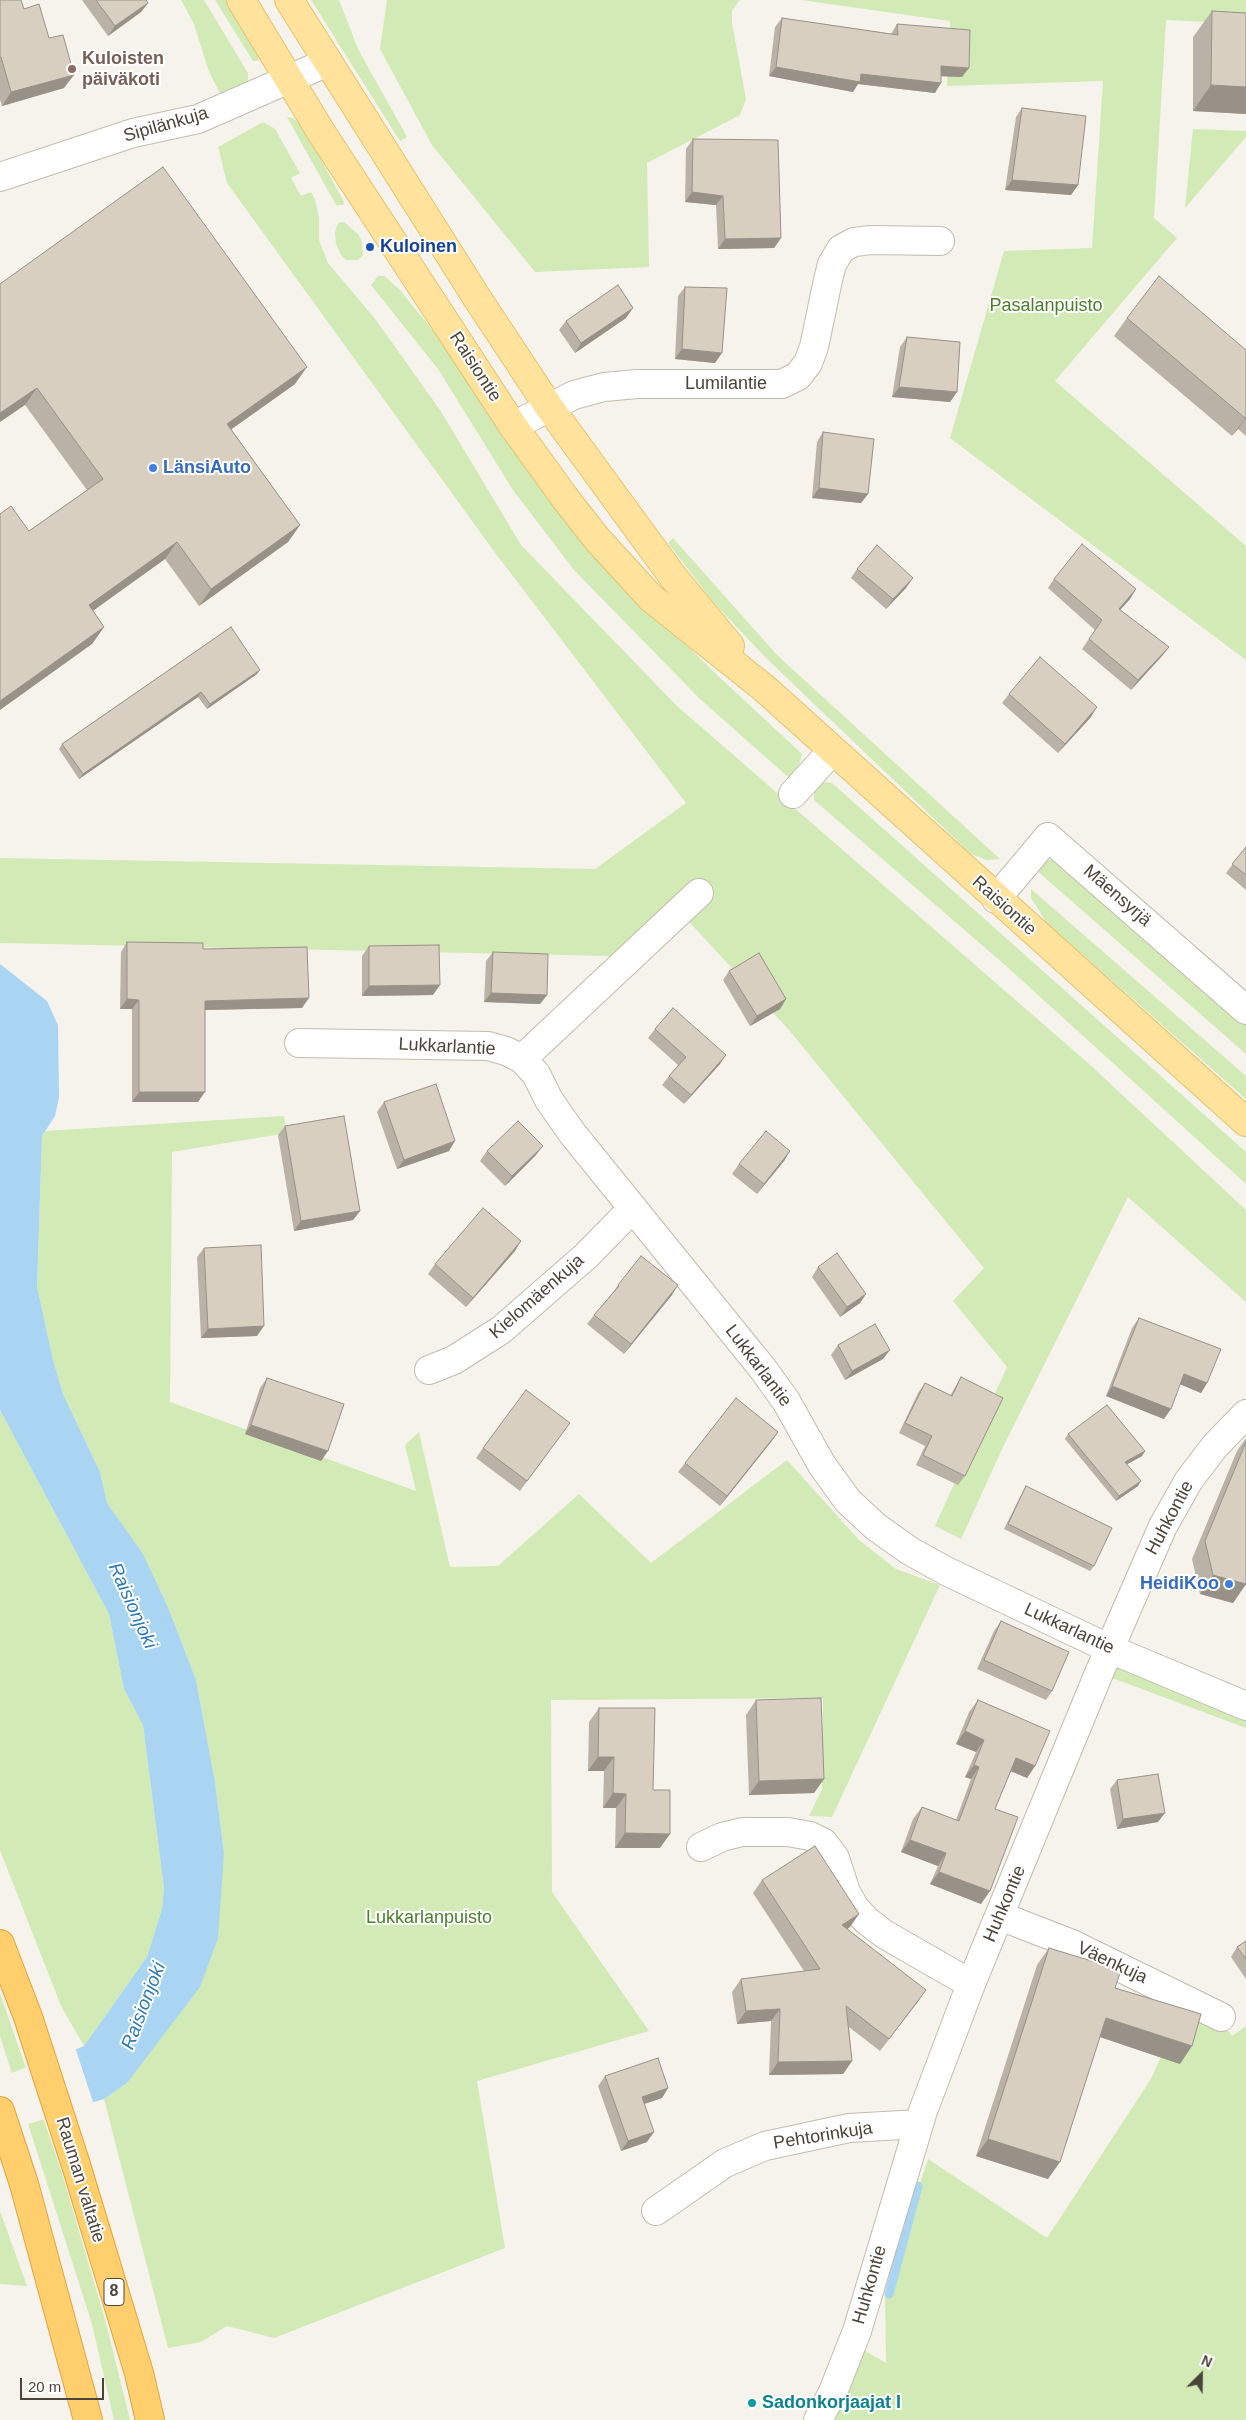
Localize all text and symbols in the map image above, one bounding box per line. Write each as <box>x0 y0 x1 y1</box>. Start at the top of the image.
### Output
place label: Kuloisten päiväkoti <box>82 48 164 90</box>
marker: Kuloisten päiväkoti <box>66 63 78 75</box>
street label: Sipilänkuja <box>121 103 211 147</box>
place label: Kuloinen <box>380 236 457 258</box>
marker: Kuloinen <box>364 241 376 253</box>
park label: Pasalanpuisto <box>989 295 1103 317</box>
street label: Raisiontie <box>444 328 506 406</box>
street label: Lumilantie <box>685 373 767 395</box>
place label: LänsiAuto <box>163 457 251 479</box>
marker: LänsiAuto <box>147 462 159 474</box>
street label: Mäensyrjä <box>1079 861 1155 931</box>
street label: Raisiontie <box>967 872 1041 940</box>
street label: Lukkarlantie <box>398 1034 496 1060</box>
street label: Kielomäenkuja <box>485 1250 589 1344</box>
street label: Lukkarlantie <box>720 1321 796 1411</box>
street label: Huhkontie <box>1141 1477 1199 1559</box>
water label: Raisionjoki <box>103 1559 161 1653</box>
place label: HeidiKoo <box>1140 1573 1219 1595</box>
marker: HeidiKoo <box>1223 1578 1235 1590</box>
street label: Lukkarlantie <box>1020 1599 1118 1659</box>
street label: Huhkontie <box>979 1862 1031 1946</box>
park label: Lukkarlanpuisto <box>366 1907 492 1929</box>
street label: Väenkuja <box>1073 1937 1151 1989</box>
water label: Raisionjoki <box>117 1959 171 2053</box>
street label: Rauman valtatie <box>51 2115 109 2245</box>
street label: Pehtorinkuja <box>772 2118 874 2154</box>
street label: Huhkontie <box>848 2243 892 2327</box>
road number: 8 <box>104 2278 124 2306</box>
north arrow <box>1176 2350 1226 2400</box>
text: N <box>1199 2352 1215 2371</box>
scale bar <box>22 2368 106 2400</box>
text: 20 m <box>28 2378 61 2395</box>
place label: Sadonkorjaajat I <box>762 2392 901 2414</box>
marker: Sadonkorjaajat I <box>746 2397 758 2409</box>

